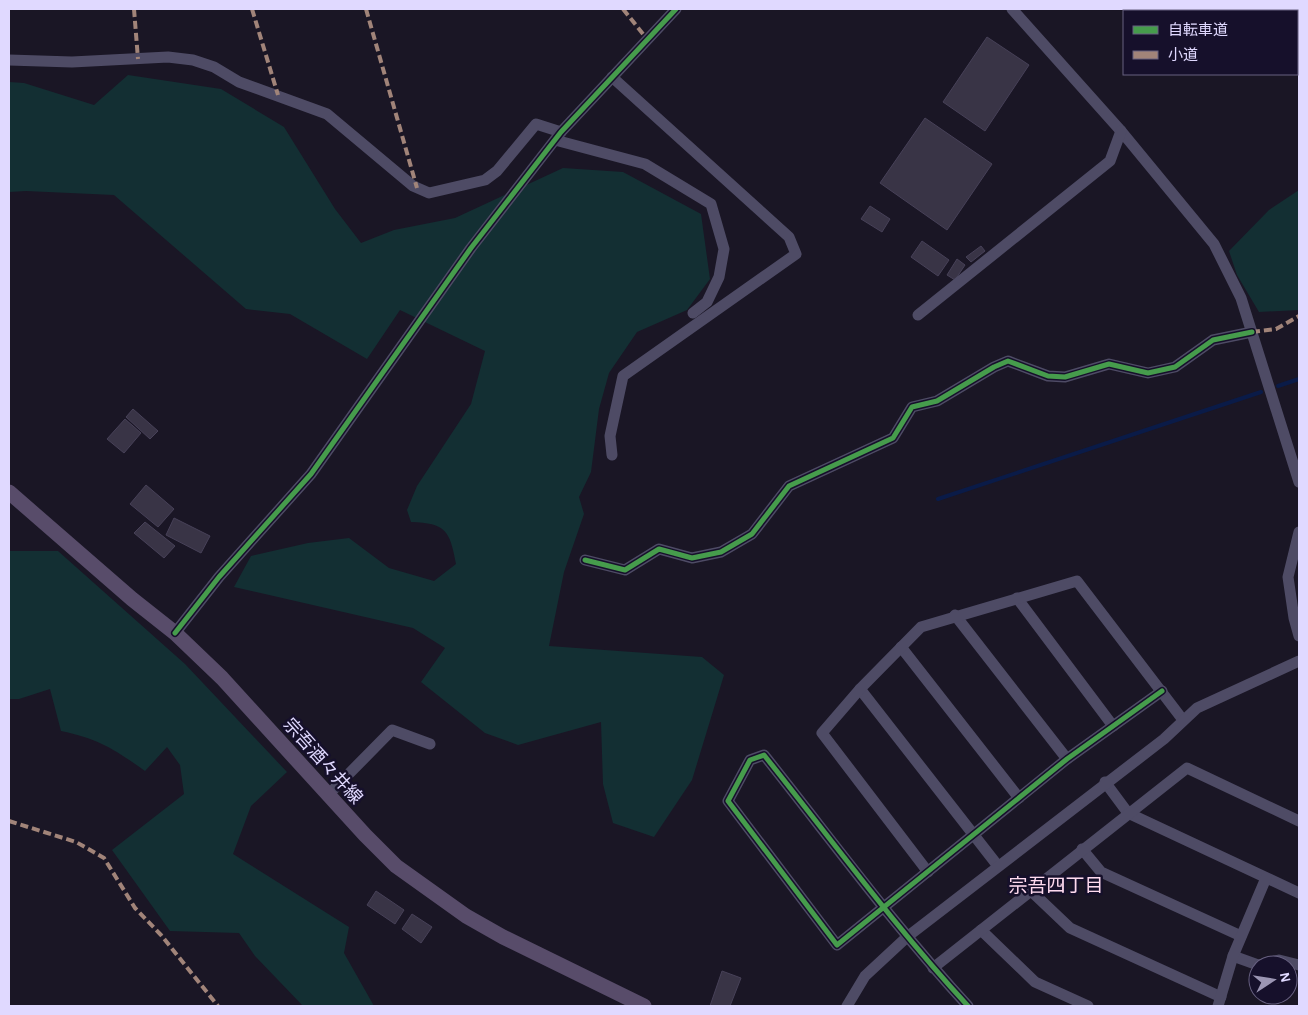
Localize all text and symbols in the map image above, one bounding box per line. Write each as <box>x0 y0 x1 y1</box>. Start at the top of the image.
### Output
legend <box>1123 10 1298 75</box>
text: 自転車道 <box>1168 22 1228 38</box>
text: 小道 <box>1168 47 1198 63</box>
street label: 宗吾酒々井線 <box>279 714 367 808</box>
district label: 宗吾四丁目 <box>1008 875 1104 896</box>
north arrow <box>1248 955 1298 1005</box>
text: N <box>1277 971 1293 984</box>

